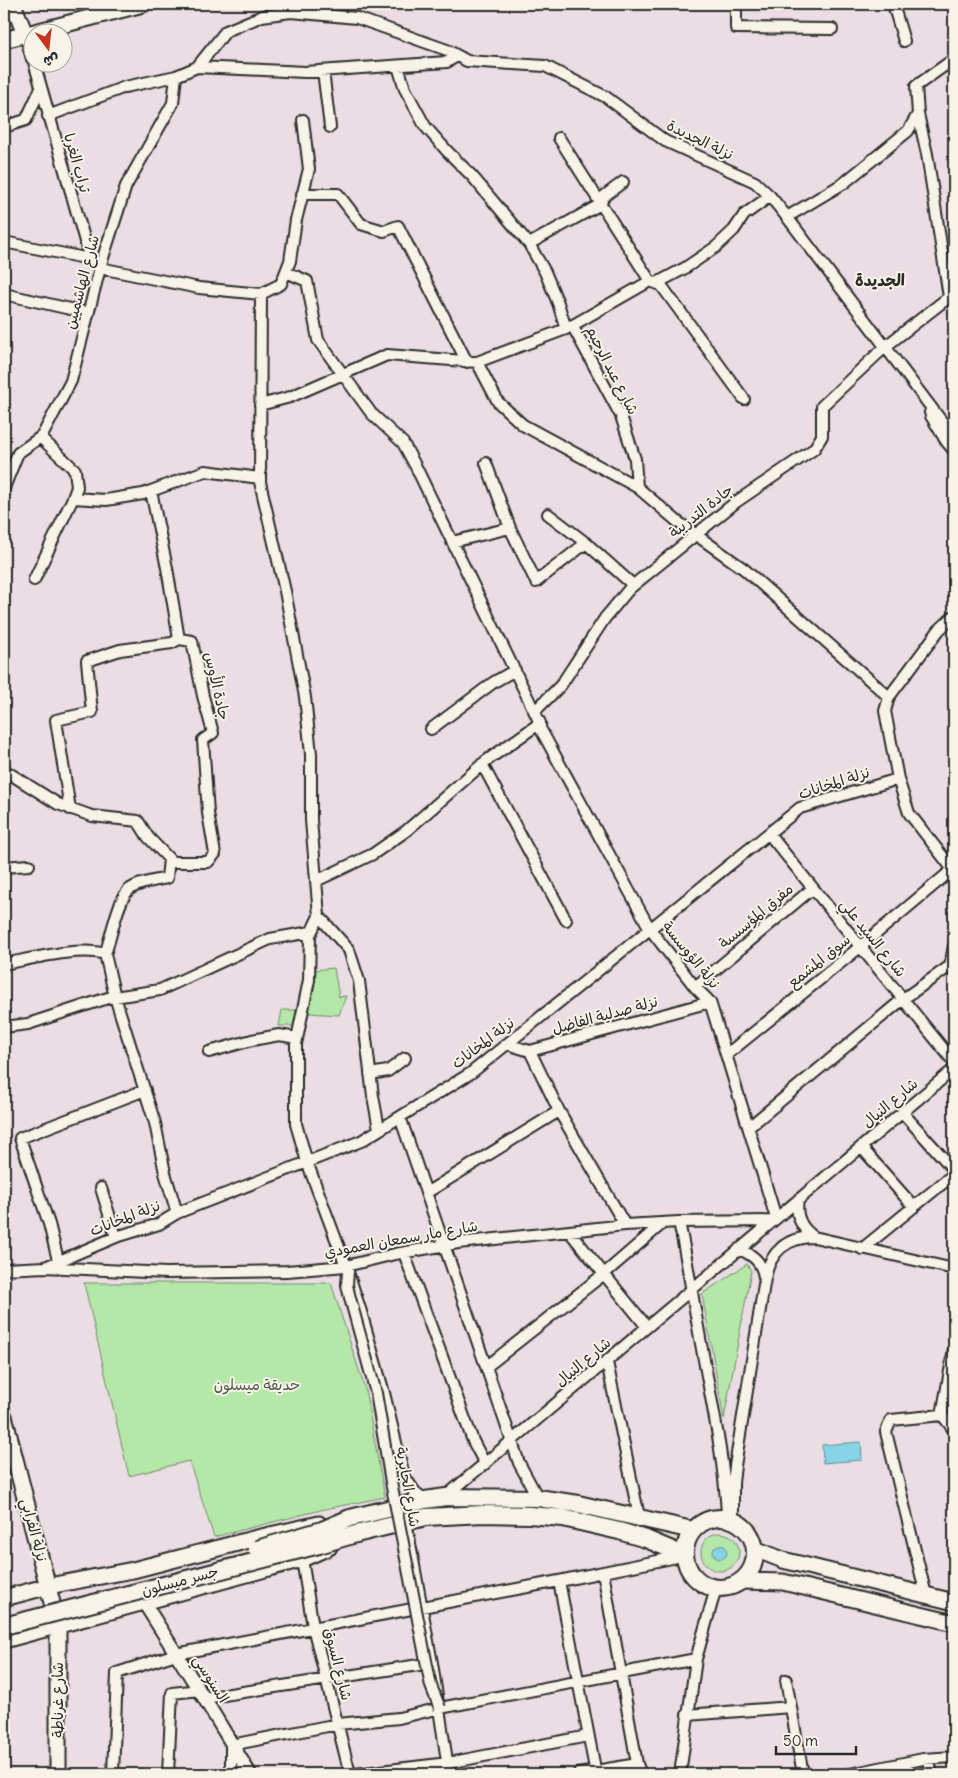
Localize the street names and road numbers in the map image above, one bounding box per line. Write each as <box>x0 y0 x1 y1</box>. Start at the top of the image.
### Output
street label: نزلة الجديدة <box>664 115 737 164</box>
street label: تراب الغربا <box>60 131 95 195</box>
street label: شارع الهاشميين <box>60 233 104 331</box>
street label: شارع عبد الرحيم <box>580 322 643 418</box>
street label: جادة التدريبة <box>665 480 737 542</box>
street label: جادة الأوس <box>199 650 235 722</box>
street label: نزلة المخانات <box>796 762 872 803</box>
street label: مفرق المؤسسىة <box>715 879 797 952</box>
street label: شارع السيد علي <box>833 895 911 983</box>
street label: نزلة الؤوسسة <box>658 917 724 993</box>
street label: سوق المشمع <box>783 929 855 993</box>
street label: نزلة صدلية الفاضل <box>550 991 660 1038</box>
street label: نزلة المخانات <box>447 1013 518 1072</box>
street label: شارع النيال <box>858 1074 922 1132</box>
street label: نزلة المخانات <box>87 1195 163 1240</box>
street label: شارع مار سمعان العمودي <box>323 1216 479 1263</box>
street label: شارع النيال <box>551 1333 615 1391</box>
street label: شارع الجابرية <box>391 1445 425 1529</box>
street label: نزلة الفرابي <box>13 1496 52 1565</box>
street label: جسر ميسلون <box>139 1561 221 1601</box>
street label: شارع السوق <box>319 1626 357 1702</box>
street label: السنوسي <box>186 1651 234 1708</box>
street label: شارع غرناطة <box>48 1662 68 1738</box>

